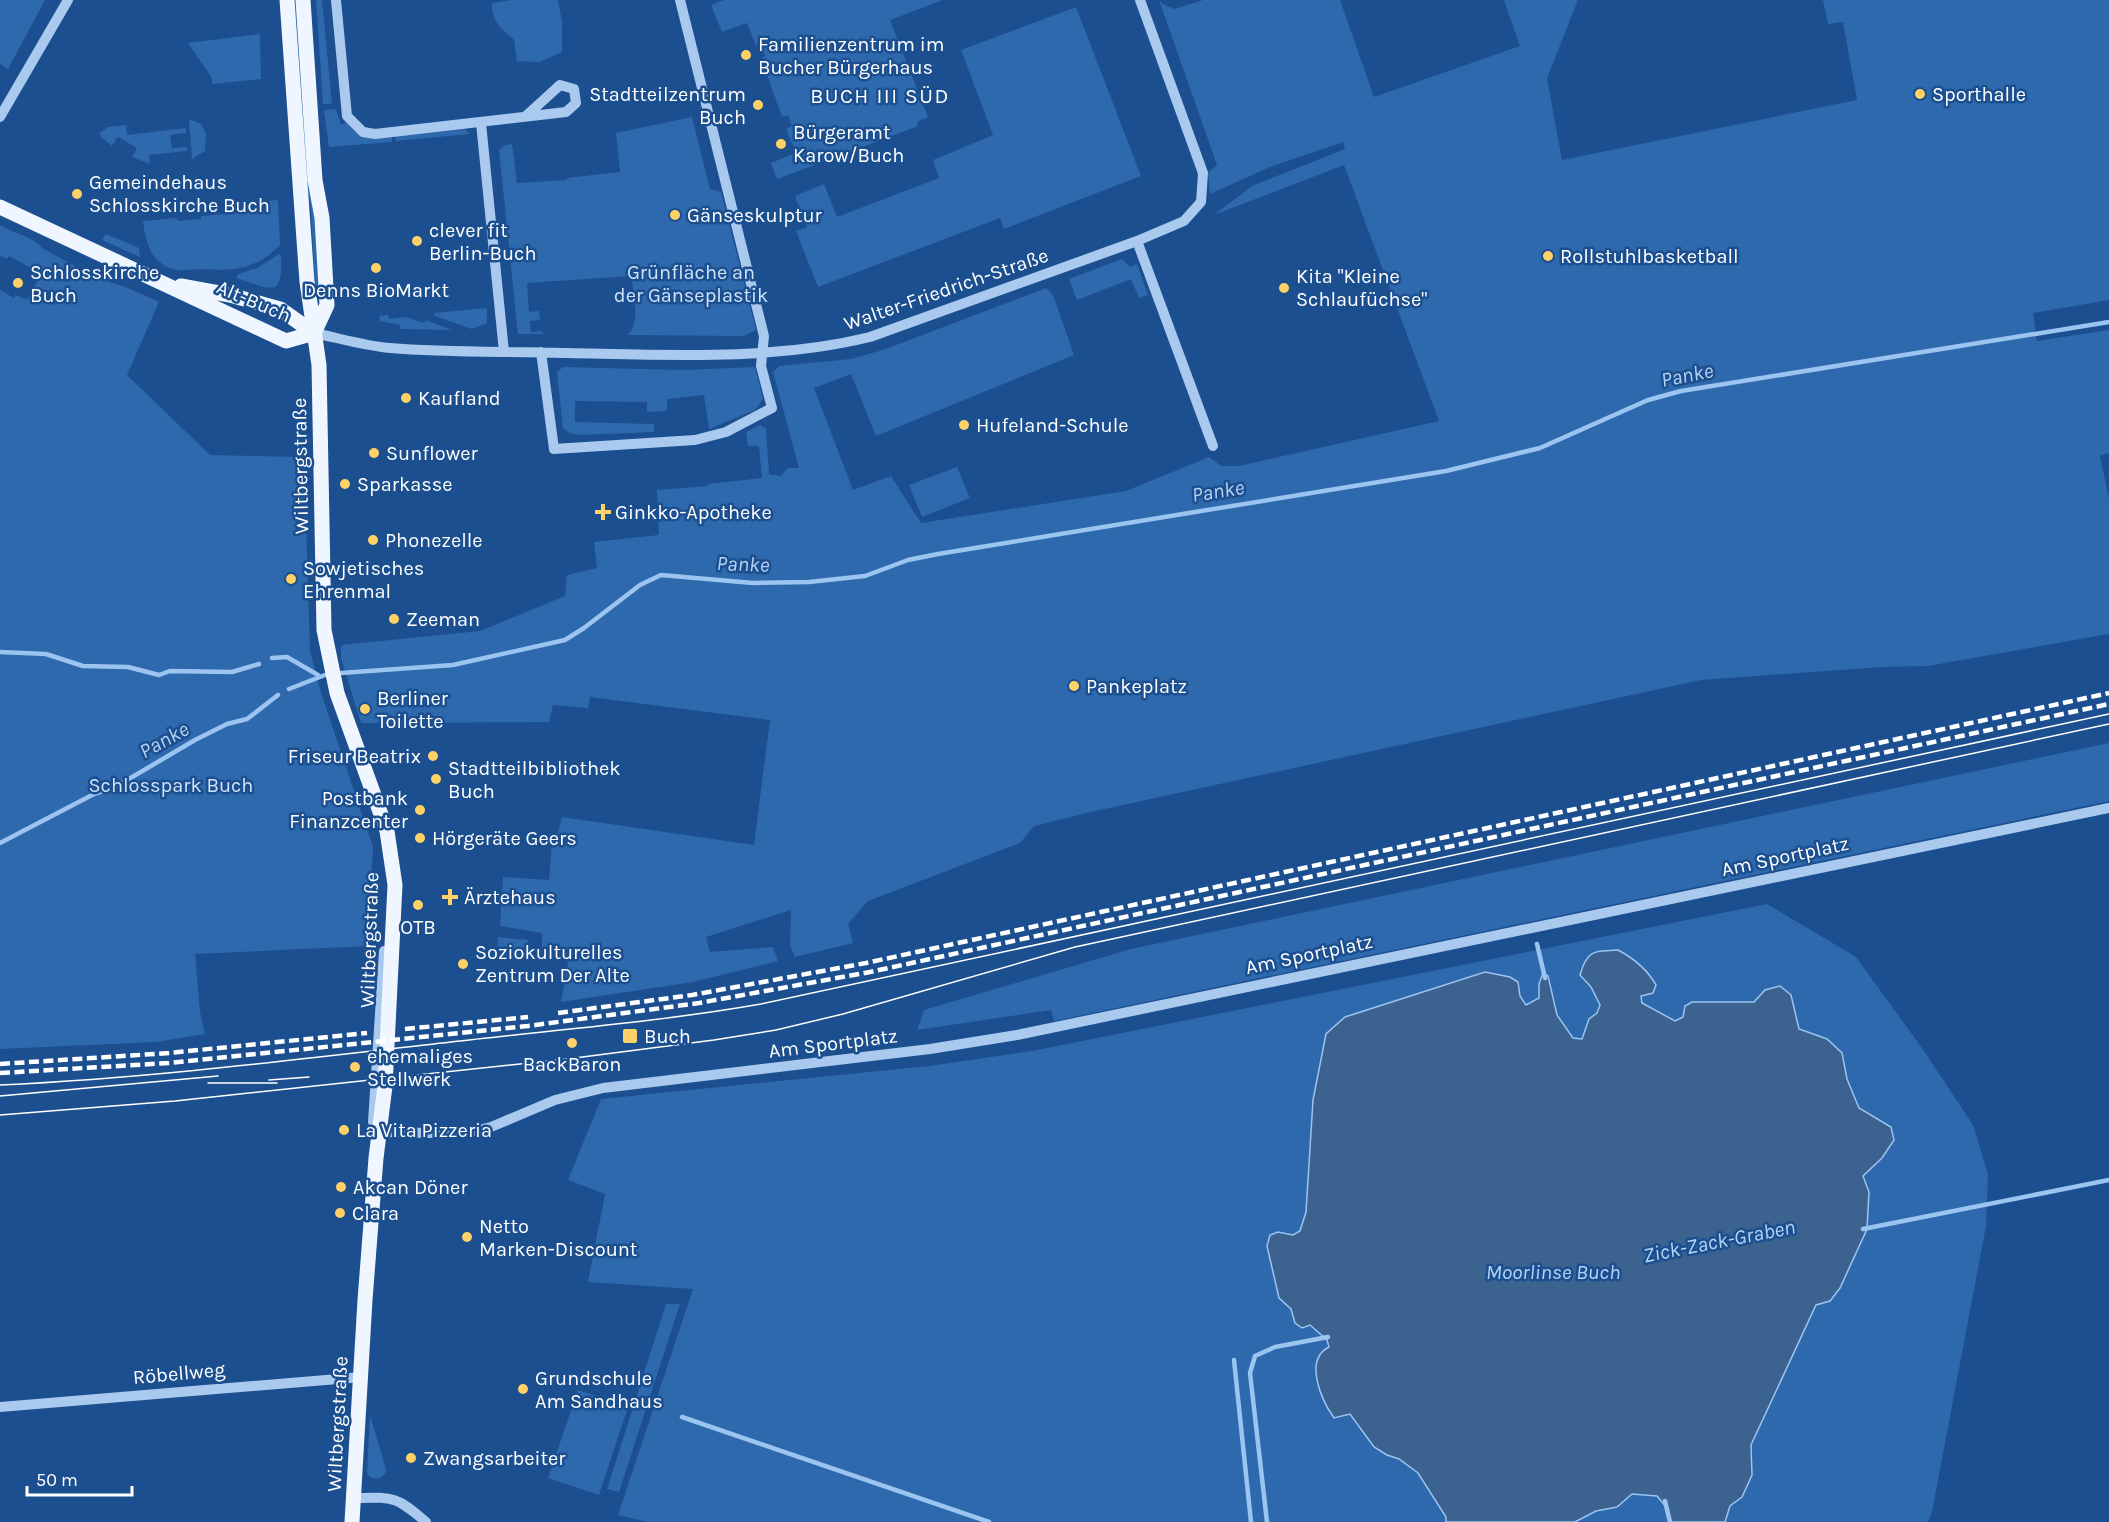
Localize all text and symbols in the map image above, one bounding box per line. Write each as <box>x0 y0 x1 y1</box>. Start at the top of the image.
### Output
place label: Familienzentrum im Bucher Bürgerhaus <box>758 33 944 79</box>
marker: Familienzentrum im Bucher Bürgerhaus <box>739 48 753 62</box>
place label: Stadtteilzentrum Buch <box>589 83 746 129</box>
place label: Sporthalle <box>1932 83 2026 106</box>
district label: BUCH III SÜD <box>810 84 950 108</box>
marker: Sporthalle <box>1913 87 1927 101</box>
marker: Stadtteilzentrum Buch <box>751 98 765 112</box>
place label: Bürgeramt Karow/Buch <box>793 121 904 167</box>
marker: Bürgeramt Karow/Buch <box>774 137 788 151</box>
place label: Gemeindehaus Schlosskirche Buch <box>89 171 270 217</box>
marker: Gemeindehaus Schlosskirche Buch <box>70 187 84 201</box>
place label: Gänseskulptur <box>687 204 823 227</box>
marker: Gänseskulptur <box>668 208 682 222</box>
place label: clever fit Berlin-Buch <box>429 219 536 265</box>
marker: clever fit Berlin-Buch <box>410 234 424 248</box>
street label: Walter-Friedrich-Straße <box>841 244 1051 335</box>
place label: Rollstuhlbasketball <box>1560 245 1739 268</box>
marker: Rollstuhlbasketball <box>1541 249 1555 263</box>
place label: Schlosskirche Buch <box>30 261 159 307</box>
marker: Denns BioMarkt <box>369 261 383 275</box>
park label: Grünfläche an der Gänseplastik <box>614 261 768 307</box>
place label: Kita "Kleine Schlaufüchse" <box>1296 265 1427 311</box>
marker: Schlosskirche Buch <box>11 276 25 290</box>
street label: Alt-Buch <box>213 276 294 327</box>
place label: Denns BioMarkt <box>303 279 450 302</box>
marker: Kita "Kleine Schlaufüchse" <box>1277 281 1291 295</box>
water label: Panke <box>1659 358 1716 392</box>
place label: Kaufland <box>418 387 501 410</box>
marker: Kaufland <box>399 391 413 405</box>
street label: Wiltbergstraße <box>288 398 313 534</box>
place label: Hufeland-Schule <box>976 414 1129 437</box>
marker: Hufeland-Schule <box>957 418 971 432</box>
place label: Sunflower <box>386 442 478 465</box>
marker: Sunflower <box>367 446 381 460</box>
place label: Sparkasse <box>357 473 453 496</box>
water label: Panke <box>1190 475 1246 507</box>
marker: Sparkasse <box>338 477 352 491</box>
place label: Ginkko-Apotheke <box>615 501 772 524</box>
marker: Ginkko-Apotheke <box>596 505 610 519</box>
place label: Phonezelle <box>385 529 483 552</box>
marker: Phonezelle <box>366 533 380 547</box>
water label: Panke <box>716 551 770 577</box>
place label: Sowjetisches Ehrenmal <box>303 557 424 603</box>
marker: Sowjetisches Ehrenmal <box>284 572 298 586</box>
place label: Zeeman <box>406 608 480 631</box>
marker: Zeeman <box>387 612 401 626</box>
place label: Pankeplatz <box>1086 675 1187 698</box>
marker: Pankeplatz <box>1067 679 1081 693</box>
place label: Berliner Toilette <box>377 687 449 733</box>
marker: Berliner Toilette <box>358 702 372 716</box>
water label: Panke <box>135 717 193 763</box>
place label: Friseur Beatrix <box>288 745 421 768</box>
marker: Friseur Beatrix <box>426 749 440 763</box>
place label: Stadtteilbibliothek Buch <box>448 757 621 803</box>
marker: Stadtteilbibliothek Buch <box>429 772 443 786</box>
park label: Schlosspark Buch <box>89 774 253 797</box>
place label: Postbank Finanzcenter <box>289 787 409 833</box>
marker: Postbank Finanzcenter <box>413 803 427 817</box>
place label: Hörgeräte Geers <box>432 827 577 850</box>
marker: Hörgeräte Geers <box>413 831 427 845</box>
street label: Am Sportplatz <box>1719 832 1851 881</box>
street label: Wiltbergstraße <box>356 872 383 1008</box>
place label: Ärztehaus <box>464 886 556 909</box>
marker: Ärztehaus <box>441 888 459 906</box>
marker: OTB <box>411 898 425 912</box>
place label: OTB <box>400 916 436 939</box>
street label: Am Sportplatz <box>1243 930 1375 979</box>
place label: Soziokulturelles Zentrum Der Alte <box>475 941 630 987</box>
marker: Soziokulturelles Zentrum Der Alte <box>456 957 470 971</box>
street label: Am Sportplatz <box>767 1024 899 1063</box>
place label: Buch <box>644 1025 691 1048</box>
marker: Buch <box>621 1027 639 1045</box>
marker: BackBaron <box>565 1036 579 1050</box>
place label: ehemaliges Stellwerk <box>367 1045 473 1091</box>
place label: BackBaron <box>523 1053 621 1076</box>
marker: ehemaliges Stellwerk <box>348 1060 362 1074</box>
place label: La Vita Pizzeria <box>356 1119 492 1142</box>
marker: La Vita Pizzeria <box>337 1123 351 1137</box>
place label: Akcan Döner <box>353 1176 468 1199</box>
marker: Akcan Döner <box>334 1180 348 1194</box>
place label: Clara <box>352 1202 399 1225</box>
marker: Clara <box>333 1206 347 1220</box>
water label: Zick-Zack-Graben <box>1641 1214 1797 1268</box>
place label: Netto Marken-Discount <box>479 1215 638 1261</box>
marker: Netto Marken-Discount <box>460 1230 474 1244</box>
water label: Moorlinse Buch <box>1486 1260 1620 1284</box>
street label: Wiltbergstraße <box>322 1355 353 1493</box>
street label: Röbellweg <box>132 1358 226 1389</box>
place label: Grundschule Am Sandhaus <box>535 1367 663 1413</box>
marker: Grundschule Am Sandhaus <box>516 1382 530 1396</box>
place label: Zwangsarbeiter <box>423 1447 566 1470</box>
marker: Zwangsarbeiter <box>404 1451 418 1465</box>
scale bar <box>27 1459 132 1497</box>
text: 50 m <box>36 1469 78 1491</box>

